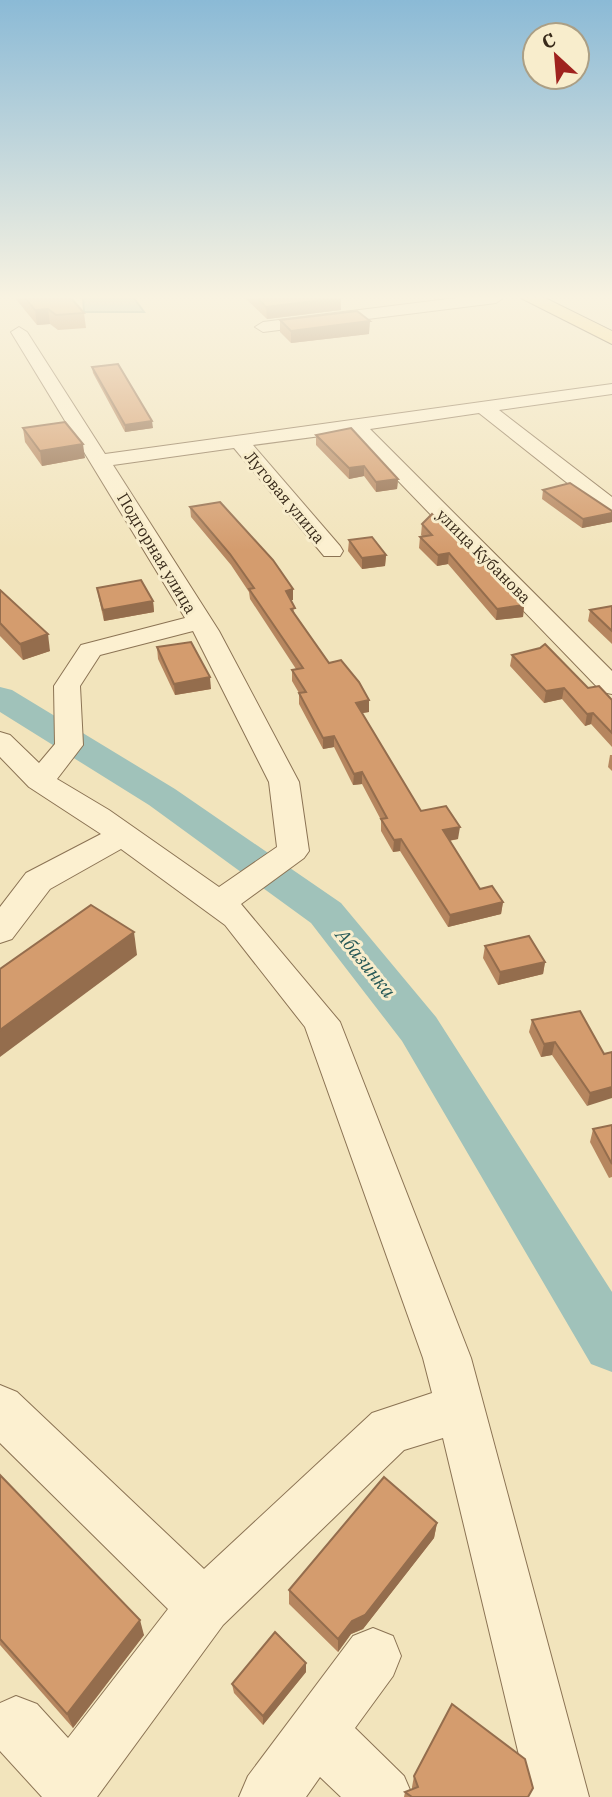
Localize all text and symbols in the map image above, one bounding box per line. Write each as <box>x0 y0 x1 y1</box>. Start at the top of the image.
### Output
north arrow <box>521 21 591 91</box>
text: С <box>538 27 559 54</box>
street label: Луговая улица <box>241 447 330 547</box>
street label: Подгорная улица <box>113 489 201 617</box>
street label: улица Кубанова <box>433 505 535 607</box>
water label: Абазинка <box>330 922 401 1003</box>

